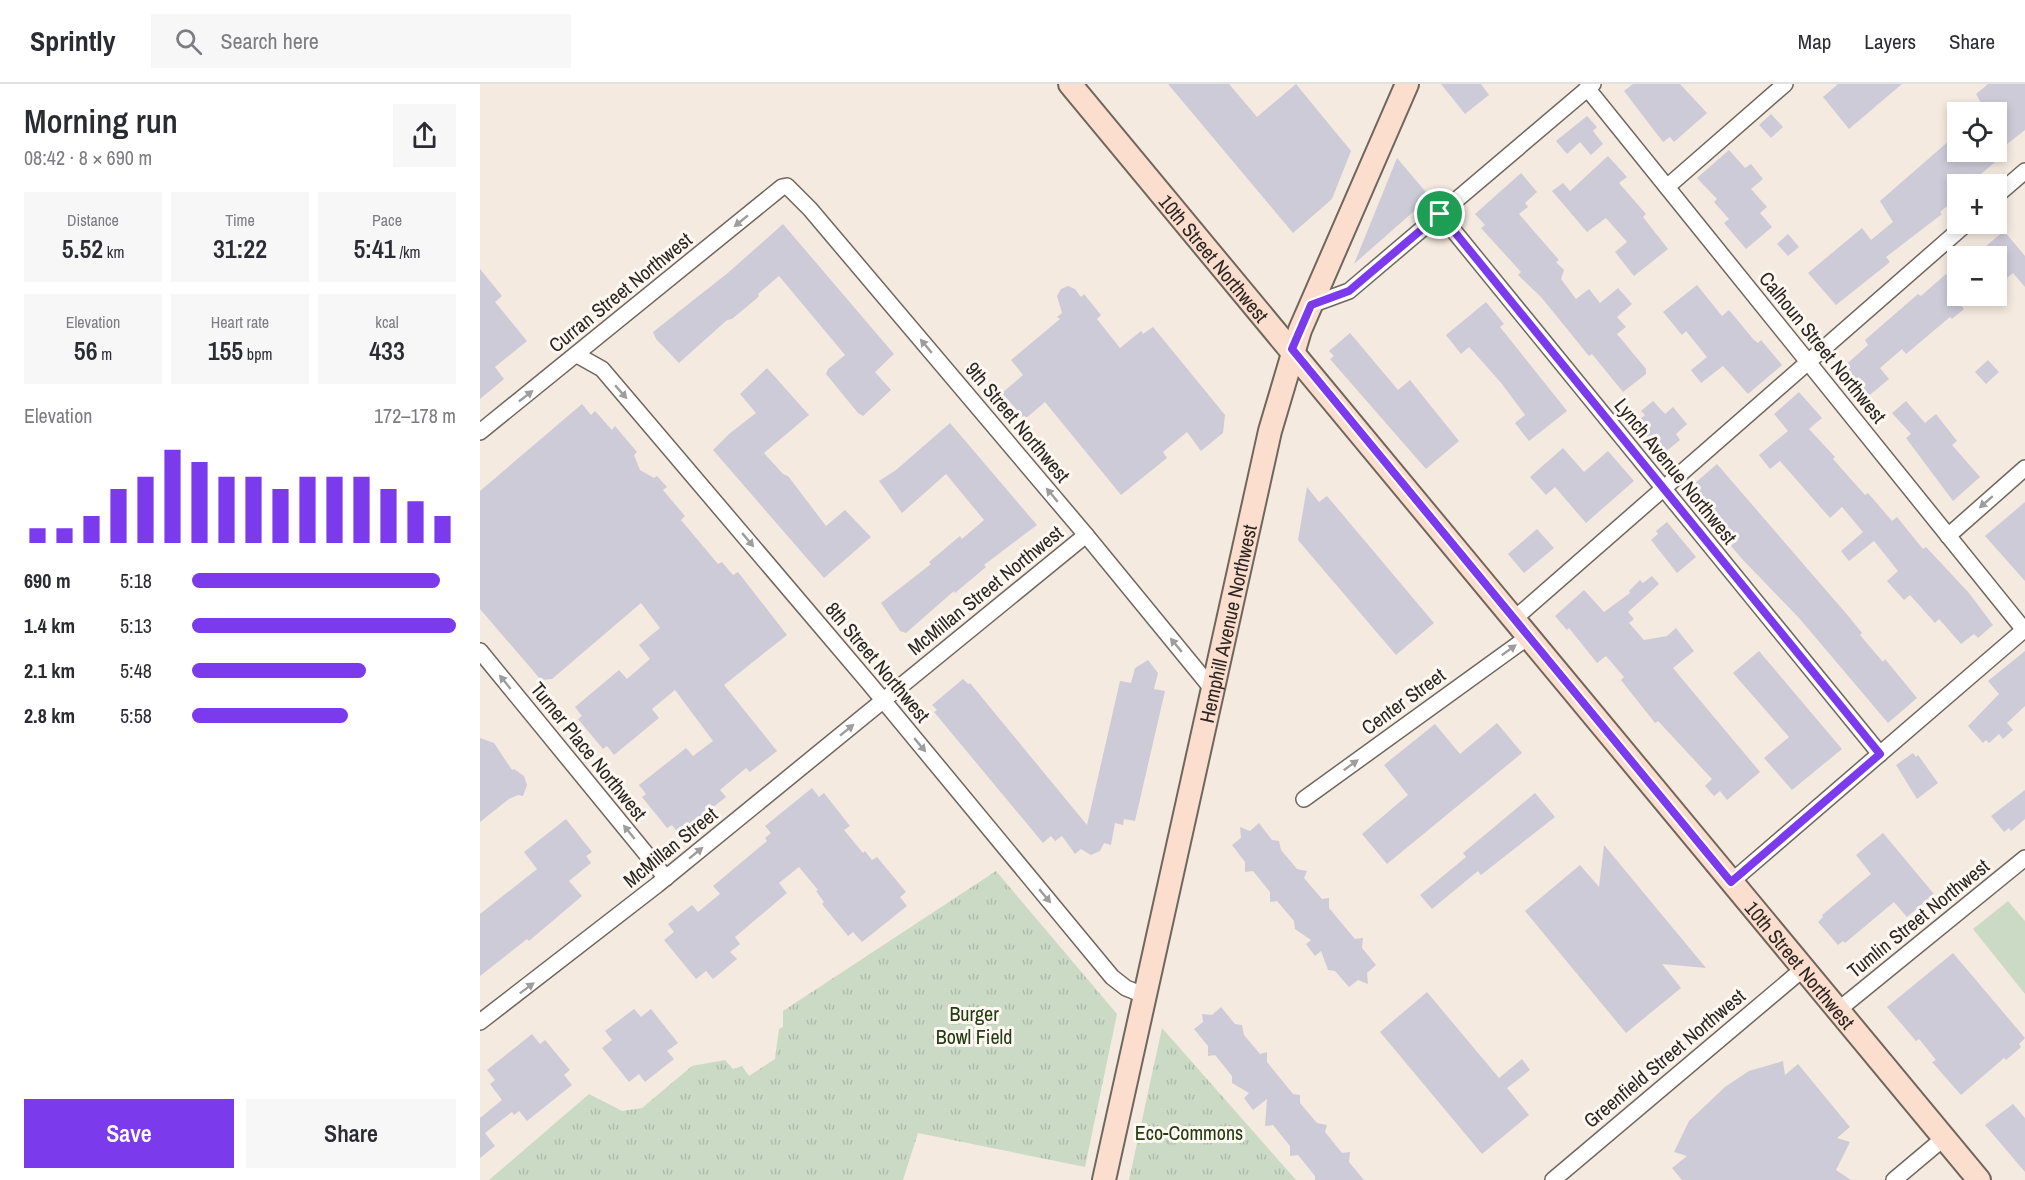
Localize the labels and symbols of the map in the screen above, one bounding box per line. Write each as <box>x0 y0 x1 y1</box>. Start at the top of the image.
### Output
street label: 10th Street Northwest <box>1153 188 1276 328</box>
pin <box>1414 188 1465 239</box>
one-way arrow <box>734 214 749 227</box>
street label: Curran Street Northwest <box>543 226 698 358</box>
street label: Calhoun Street Northwest <box>1753 266 1893 429</box>
one-way arrow <box>920 339 933 354</box>
street label: 9th Street Northwest <box>960 356 1077 488</box>
one-way arrow <box>614 384 627 399</box>
one-way arrow <box>518 389 534 402</box>
street label: Lynch Avenue Northwest <box>1609 392 1744 550</box>
one-way arrow <box>1046 488 1059 503</box>
one-way arrow <box>1979 495 1994 509</box>
street label: McMillan Street Northwest <box>902 519 1069 661</box>
street label: Hemphill Avenue Northwest <box>1192 521 1262 725</box>
one-way arrow <box>741 532 754 547</box>
street label: 8th Street Northwest <box>820 596 937 728</box>
one-way arrow <box>1170 637 1183 653</box>
one-way arrow <box>1501 644 1517 656</box>
street label: Center Street <box>1356 661 1451 741</box>
one-way arrow <box>499 674 512 690</box>
street label: Turner Place Northwest <box>525 676 654 826</box>
one-way arrow <box>839 724 854 737</box>
one-way arrow <box>914 737 927 753</box>
one-way arrow <box>1343 759 1359 771</box>
street label: McMillan Street <box>617 800 723 893</box>
one-way arrow <box>623 824 636 840</box>
one-way arrow <box>688 847 704 860</box>
street label: Tumlin Street Northwest <box>1841 852 1995 984</box>
one-way arrow <box>1038 888 1050 903</box>
street label: 10th Street Northwest <box>1739 895 1862 1035</box>
one-way arrow <box>519 981 535 994</box>
street label: Greenfield Street Northwest <box>1577 982 1751 1134</box>
park label: Burger Bowl Field <box>936 1000 1012 1050</box>
park label: Eco-Commons <box>1135 1119 1243 1146</box>

